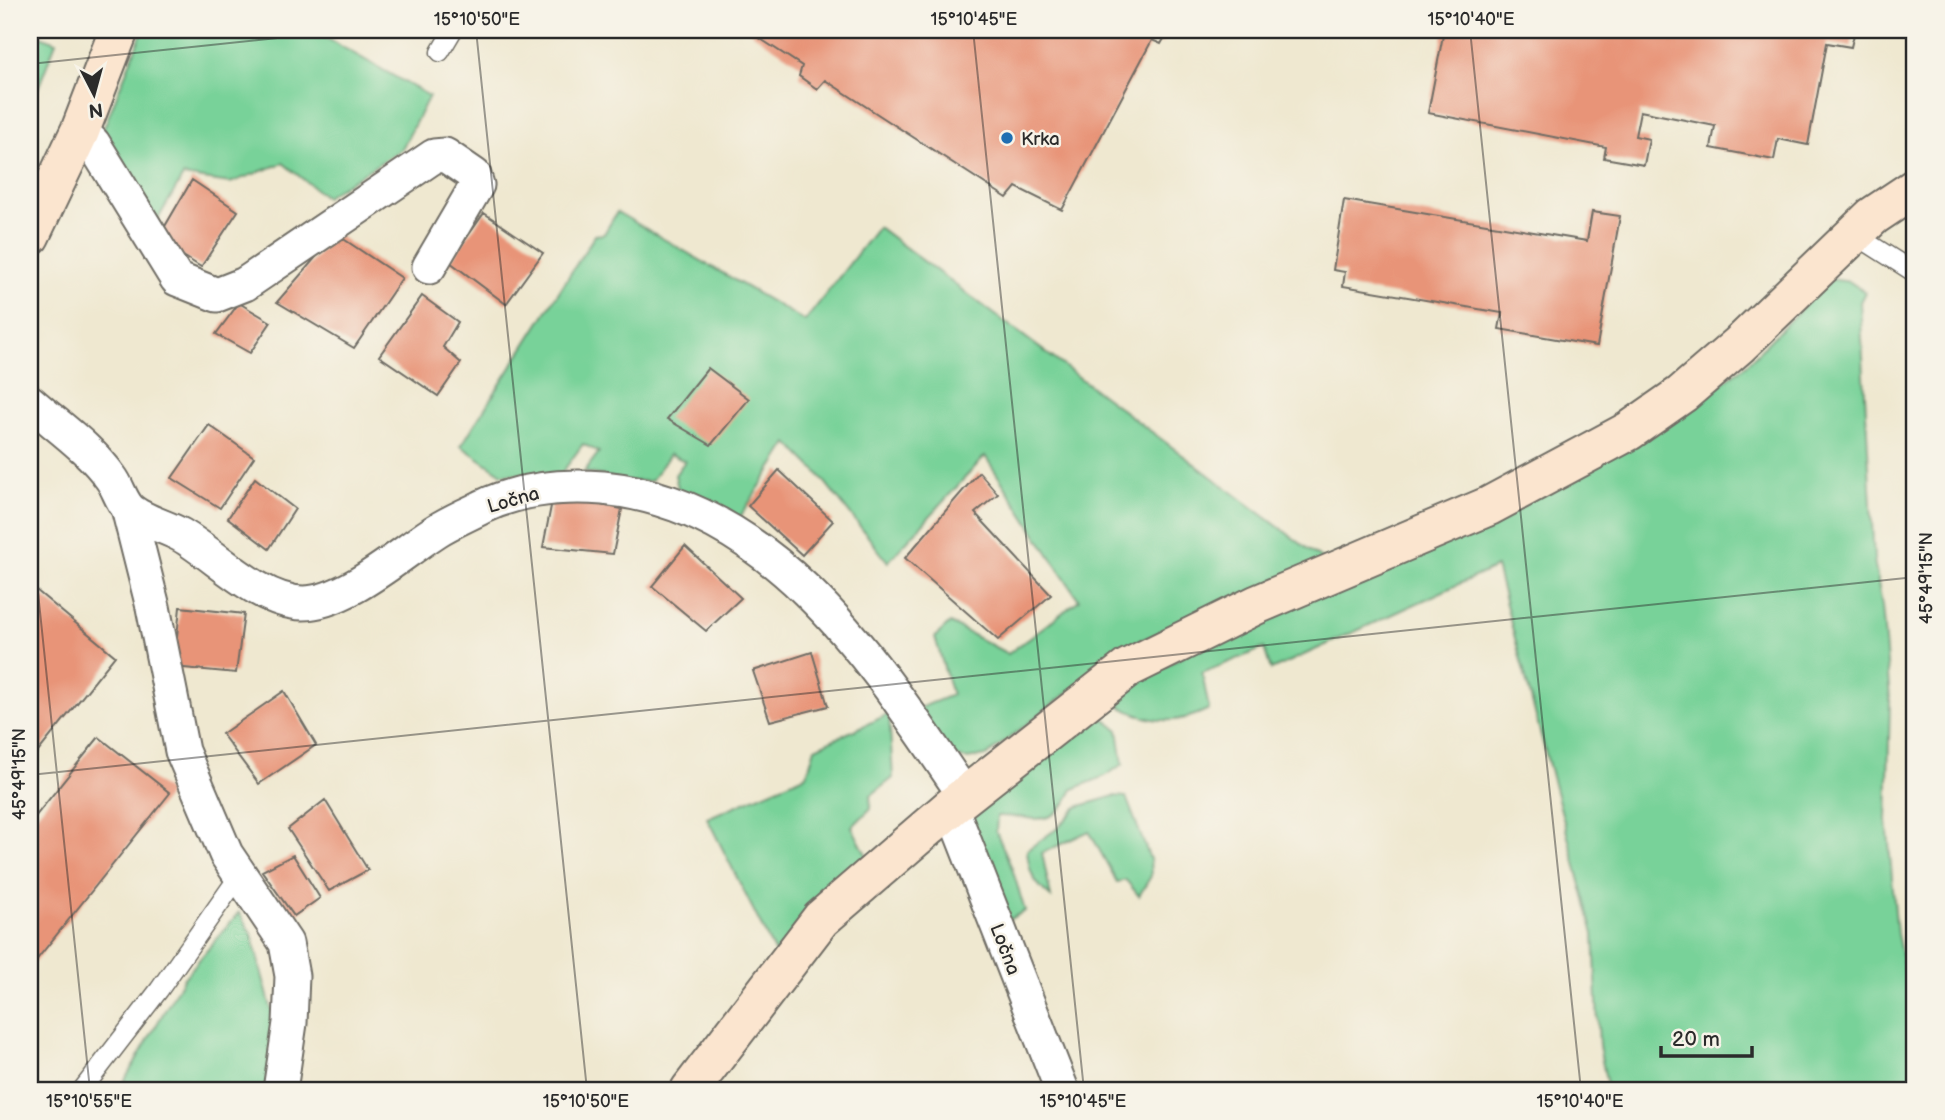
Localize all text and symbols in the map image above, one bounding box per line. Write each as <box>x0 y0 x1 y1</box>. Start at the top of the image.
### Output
text: 15°10'50"E <box>434 9 520 30</box>
text: 15°10'45"E <box>931 9 1018 30</box>
text: 15°10'40"E <box>1427 9 1515 30</box>
north arrow <box>60 60 130 130</box>
text: N <box>87 97 104 122</box>
place label: Krka <box>1021 128 1060 151</box>
marker: Krka <box>999 130 1015 146</box>
street label: Ločna <box>485 482 542 519</box>
text: 45°49'15"N <box>1916 532 1937 624</box>
text: 45°49'15"N <box>9 728 30 820</box>
street label: Ločna <box>984 921 1025 978</box>
scale bar <box>1661 1015 1752 1059</box>
text: 20 m <box>1672 1027 1720 1052</box>
text: 15°10'55"E <box>46 1091 132 1112</box>
text: 15°10'50"E <box>543 1091 629 1112</box>
text: 15°10'45"E <box>1040 1091 1127 1112</box>
text: 15°10'40"E <box>1536 1091 1624 1112</box>

